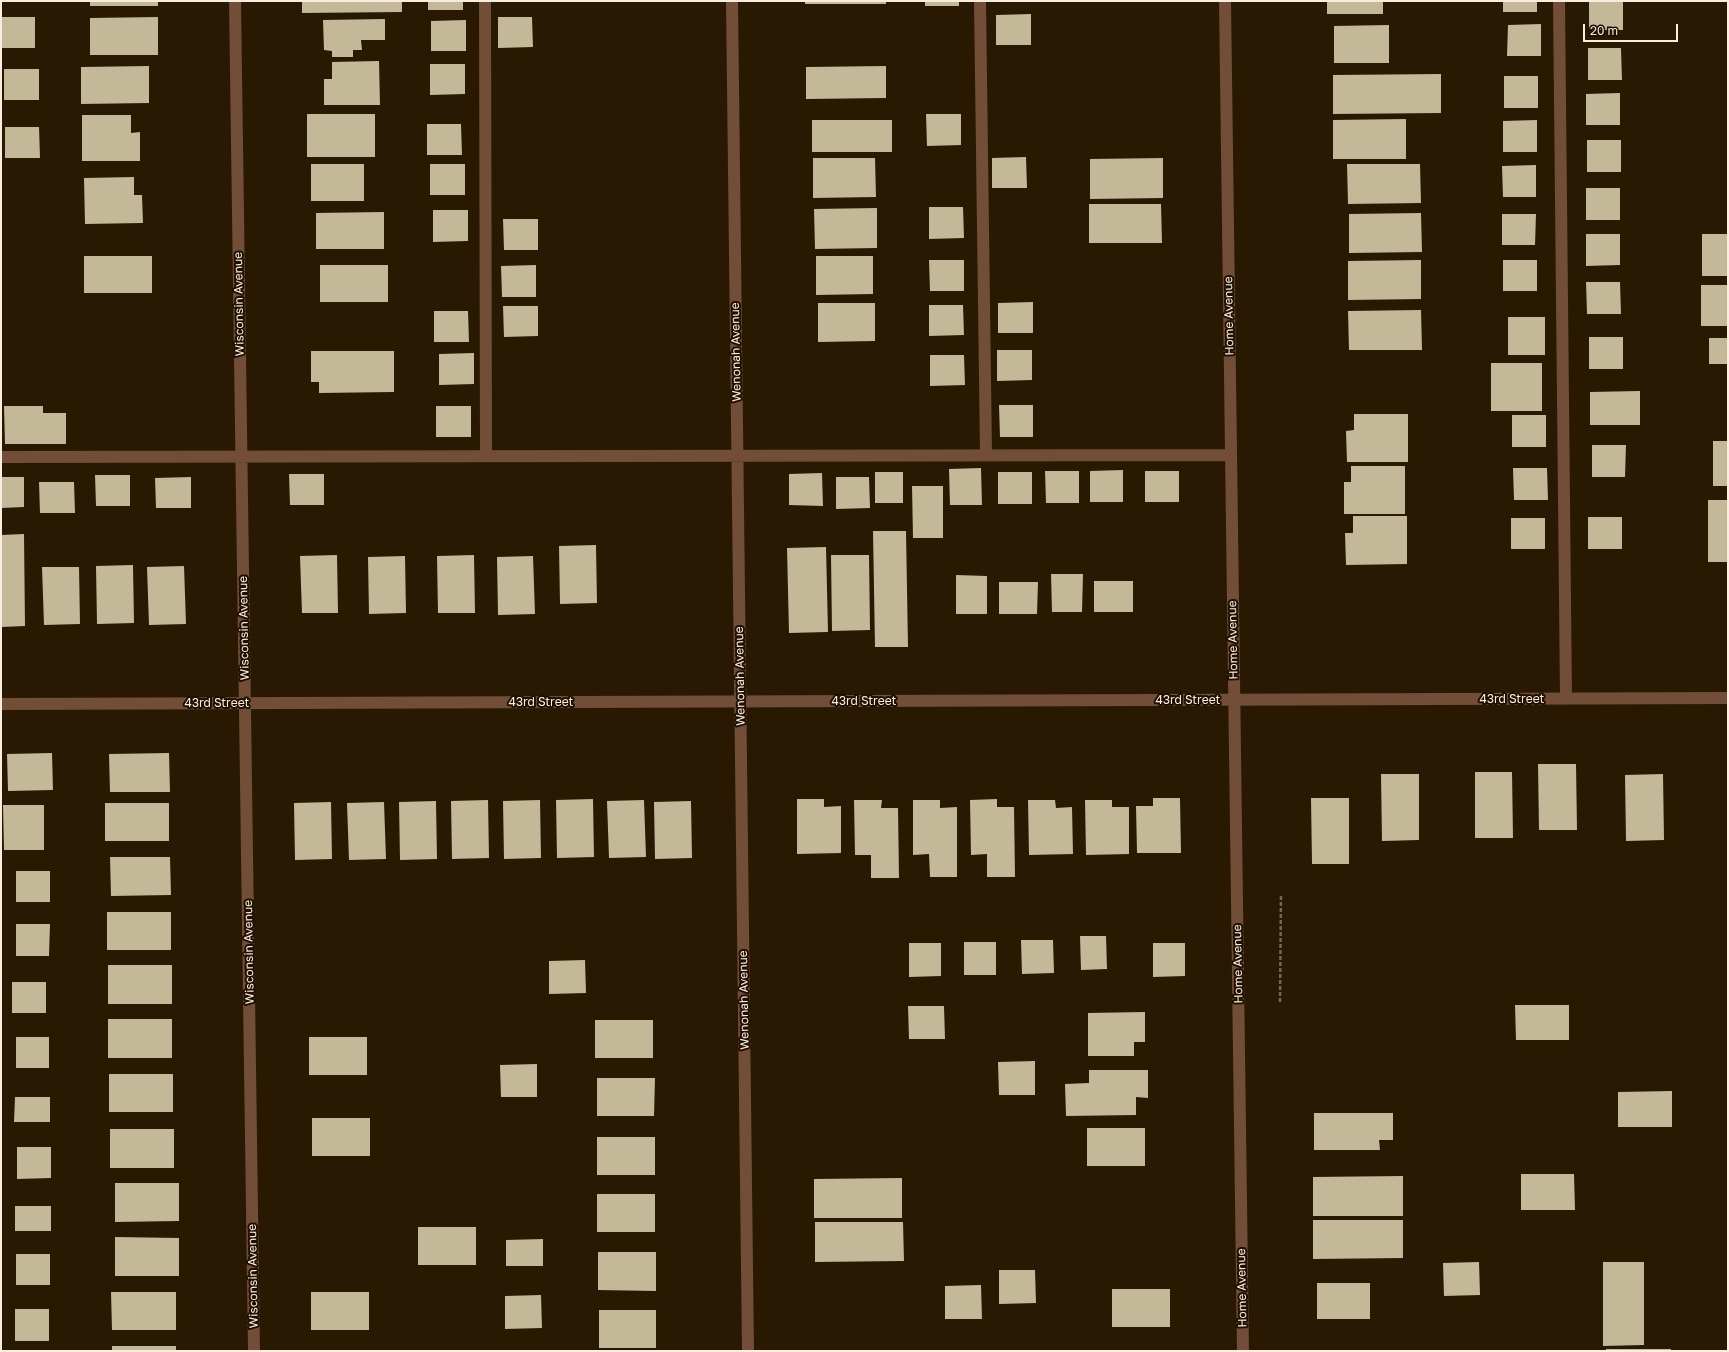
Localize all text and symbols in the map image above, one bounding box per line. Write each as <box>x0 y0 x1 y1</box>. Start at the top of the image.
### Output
scale bar <box>1585 16 1680 42</box>
text: 20 m <box>1590 23 1618 38</box>
street label: Wisconsin Avenue <box>231 252 247 356</box>
street label: Home Avenue <box>1221 276 1237 356</box>
street label: Wenonah Avenue <box>728 302 744 402</box>
street label: Wisconsin Avenue <box>236 576 252 680</box>
street label: Home Avenue <box>1225 600 1241 680</box>
street label: Wenonah Avenue <box>732 626 748 726</box>
street label: 43rd Street <box>1480 692 1544 706</box>
street label: 43rd Street <box>1156 693 1220 707</box>
street label: 43rd Street <box>832 694 896 708</box>
street label: 43rd Street <box>509 695 573 709</box>
street label: 43rd Street <box>185 696 249 710</box>
street label: Wisconsin Avenue <box>241 900 257 1004</box>
street label: Home Avenue <box>1230 924 1246 1004</box>
street label: Wenonah Avenue <box>736 950 752 1050</box>
street label: Wisconsin Avenue <box>245 1224 261 1328</box>
street label: Home Avenue <box>1234 1248 1250 1328</box>

